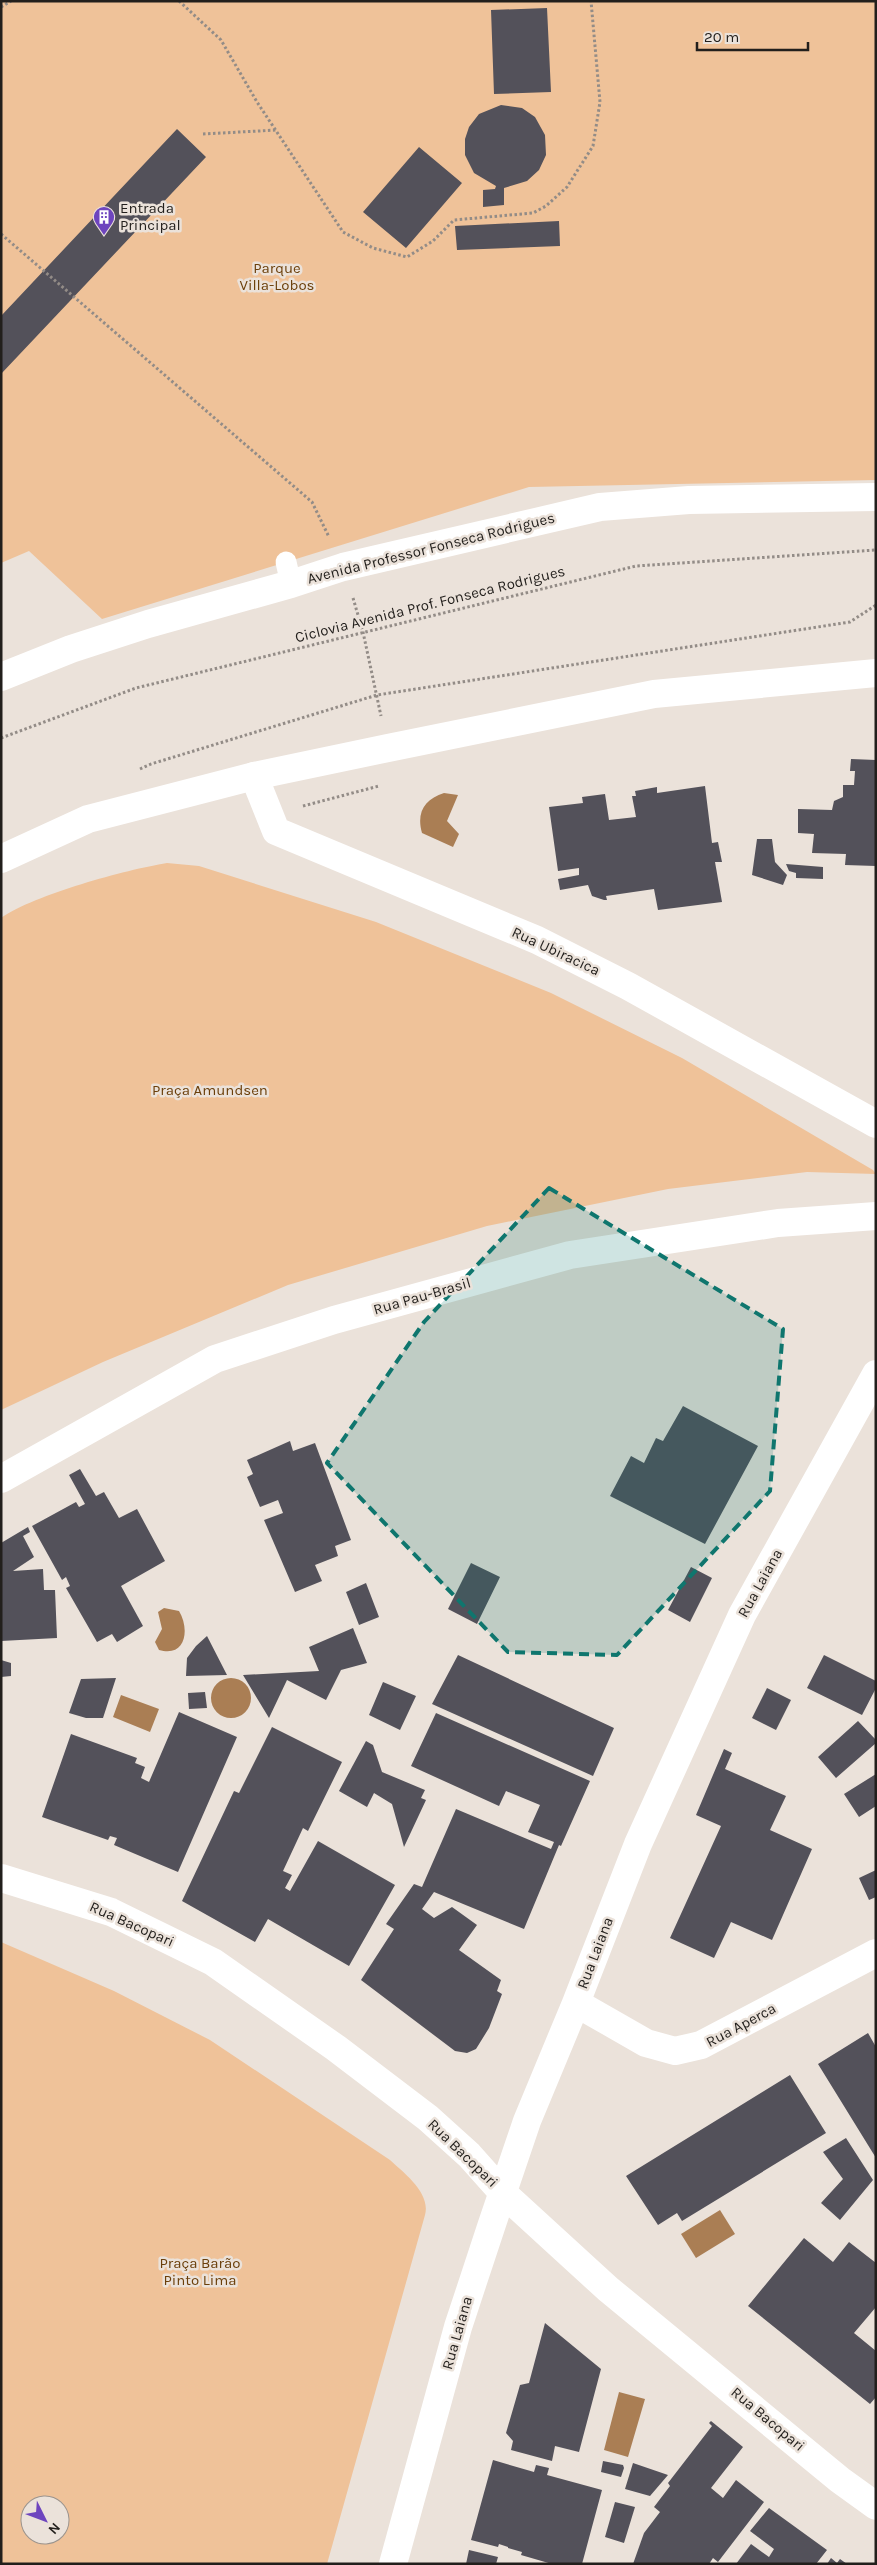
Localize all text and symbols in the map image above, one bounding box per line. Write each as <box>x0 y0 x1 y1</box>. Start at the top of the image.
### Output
scale bar <box>697 20 808 52</box>
text: 20 m <box>704 28 739 46</box>
place label: Entrada Principal <box>120 199 181 234</box>
building icon: Entrada Principal <box>92 205 116 236</box>
park label: Parque Villa-Lobos <box>240 259 314 294</box>
street label: Avenida Professor Fonseca Rodrigues <box>305 508 557 588</box>
street label: Ciclovia Avenida Prof. Fonseca Rodrigues <box>293 562 567 646</box>
street label: Rua Ubiracica <box>509 923 603 979</box>
park label: Praça Amundsen <box>152 1081 268 1099</box>
street label: Rua Pau-Brasil <box>371 1273 473 1319</box>
street label: Rua Laiana <box>734 1546 786 1620</box>
street label: Rua Bacopari <box>87 1897 177 1951</box>
street label: Rua Laiana <box>573 1915 617 1991</box>
street label: Rua Aperca <box>703 1999 779 2051</box>
street label: Rua Bacopari <box>424 2115 502 2191</box>
park label: Praça Barão Pinto Lima <box>160 2254 241 2289</box>
street label: Rua Laiana <box>438 2294 476 2372</box>
street label: Rua Bacopari <box>728 2383 808 2455</box>
north arrow <box>20 2495 70 2545</box>
text: N <box>45 2519 64 2538</box>

